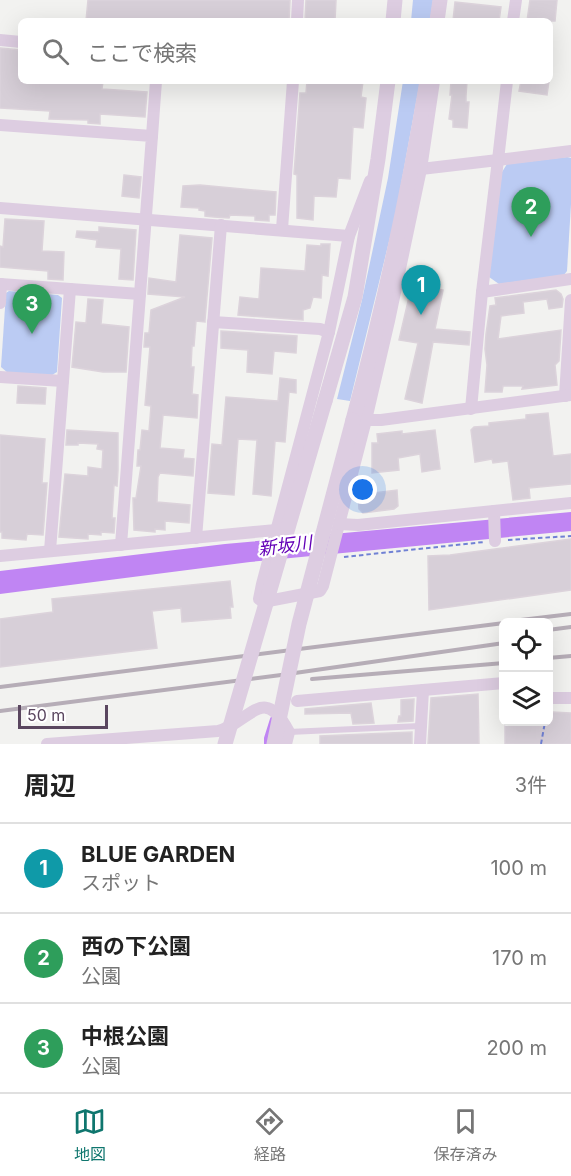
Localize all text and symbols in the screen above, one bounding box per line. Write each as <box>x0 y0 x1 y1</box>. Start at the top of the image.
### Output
search box <box>18 18 553 84</box>
icon: search <box>39 35 72 68</box>
text: ここで検索 <box>87 40 197 66</box>
pin: 2 <box>512 188 550 237</box>
pin: 1 <box>402 266 440 315</box>
pin: 3 <box>12 284 51 334</box>
your location <box>348 475 377 504</box>
water label: 新坂川 <box>257 532 315 559</box>
map controls <box>499 618 553 726</box>
button: locate <box>499 618 553 672</box>
button: layers <box>499 672 553 726</box>
scale bar <box>18 702 108 730</box>
text: 50 m <box>27 705 65 725</box>
text: 周辺 <box>24 770 76 801</box>
text: 3件 <box>515 773 547 797</box>
text: BLUE GARDEN <box>81 841 235 867</box>
text: 1 <box>39 856 48 880</box>
text: 100 m <box>490 856 547 880</box>
text: スポット <box>81 871 161 895</box>
text: 西の下公園 <box>81 933 191 959</box>
text: 2 <box>37 946 50 970</box>
text: 170 m <box>492 946 547 970</box>
text: 公園 <box>81 964 121 988</box>
text: 中根公園 <box>81 1023 169 1049</box>
text: 3 <box>37 1036 50 1060</box>
text: 200 m <box>486 1036 547 1060</box>
text: 公園 <box>81 1054 121 1078</box>
tab: 地図 <box>73 1105 106 1165</box>
tab: 経路 <box>253 1105 286 1165</box>
tab: 保存済み <box>433 1105 497 1165</box>

